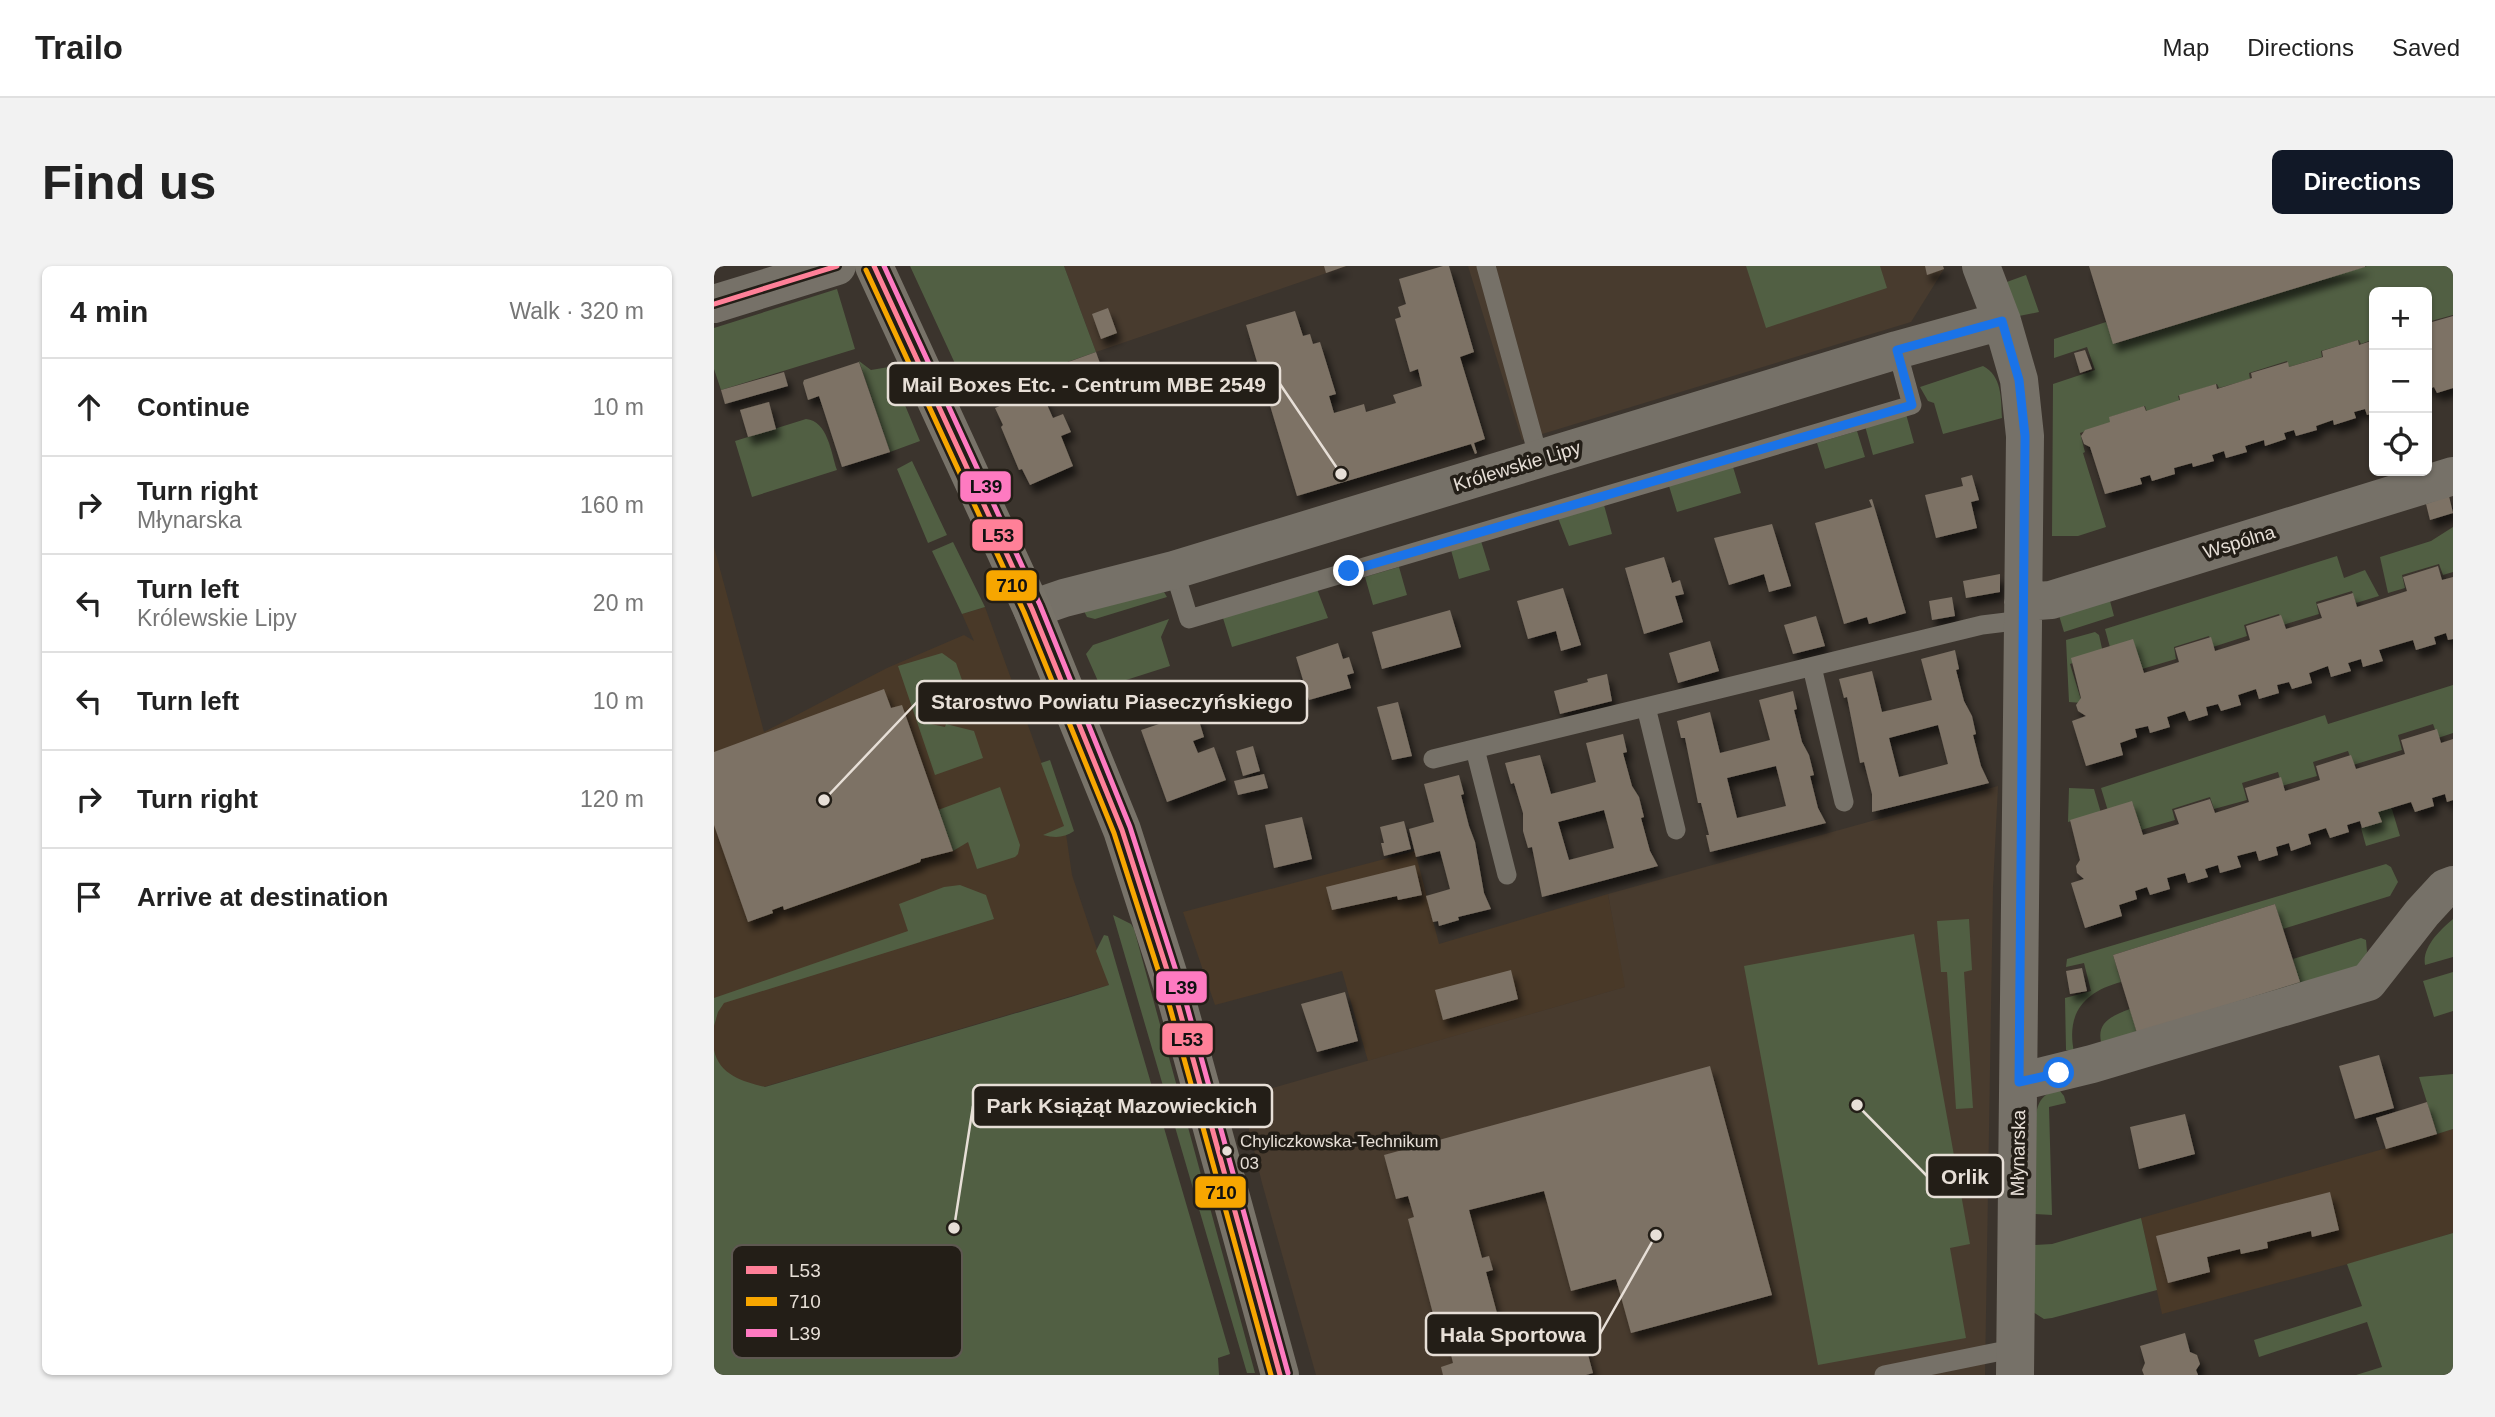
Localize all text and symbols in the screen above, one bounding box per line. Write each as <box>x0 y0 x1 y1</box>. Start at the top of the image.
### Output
text: Trailo <box>35 29 123 66</box>
text: Map <box>2163 34 2209 61</box>
text: Directions <box>2247 34 2354 61</box>
text: Saved <box>2392 34 2460 61</box>
button: Directions <box>2272 150 2453 214</box>
text: Find us <box>42 155 216 209</box>
map controls <box>2369 287 2432 476</box>
button: + <box>2369 287 2432 350</box>
text: 4 min <box>70 295 148 328</box>
text: Walk · 320 m <box>509 298 644 324</box>
button: − <box>2369 350 2432 413</box>
callout: Mail Boxes Etc. - Centrum MBE 2549 <box>888 363 1280 405</box>
text: Mail Boxes Etc. - Centrum MBE 2549 <box>902 373 1266 396</box>
icon: ahead <box>70 388 108 426</box>
text: Continue <box>137 392 250 422</box>
text: 10 m <box>593 394 644 420</box>
button: locate <box>2369 413 2432 476</box>
street label: Królewskie Lipy <box>1451 437 1584 495</box>
line badge: L39 <box>959 470 1012 503</box>
text: Turn right <box>137 476 258 506</box>
text: L39 <box>970 476 1002 497</box>
icon: right <box>70 486 108 524</box>
text: 160 m <box>580 492 644 518</box>
text: Młynarska <box>137 507 242 533</box>
line badge: L53 <box>971 518 1024 552</box>
street label: Wspólna <box>2201 521 2278 563</box>
text: L53 <box>982 525 1014 546</box>
route end <box>1333 555 1364 586</box>
line badge: 710 <box>985 569 1038 602</box>
text: Turn left <box>137 574 239 604</box>
text: 710 <box>996 575 1028 596</box>
icon: left <box>70 584 108 622</box>
text: 20 m <box>593 590 644 616</box>
text: Królewskie Lipy <box>137 605 297 631</box>
callout: Starostwo Powiatu Piaseczyńskiego <box>917 681 1307 723</box>
icon: left <box>70 682 108 720</box>
text: Turn left <box>137 686 239 716</box>
text: 10 m <box>593 688 644 714</box>
text: Starostwo Powiatu Piaseczyńskiego <box>931 690 1293 713</box>
icon: right <box>70 780 108 818</box>
text: Turn right <box>137 784 258 814</box>
text: 120 m <box>580 786 644 812</box>
icon: arrive <box>70 878 108 916</box>
text: Arrive at destination <box>137 882 388 912</box>
line badge: L39 <box>1155 970 1208 1004</box>
text: L39 <box>1165 977 1197 998</box>
line badge: L53 <box>1161 1022 1214 1056</box>
text: L53 <box>1171 1029 1203 1050</box>
route start <box>2043 1057 2074 1088</box>
callout: Park Książąt Mazowieckich <box>973 1085 1272 1127</box>
text: Park Książąt Mazowieckich <box>987 1094 1257 1117</box>
street label: Młynarska <box>2007 1109 2029 1196</box>
place label: Chyliczkowska-Technikum 03 <box>1240 1132 1438 1173</box>
marker: Chyliczkowska-Technikum 03 <box>1220 1144 1234 1158</box>
callout: Orlik <box>1927 1155 2003 1197</box>
text: Orlik <box>1941 1165 1989 1188</box>
line badge: 710 <box>1194 1175 1247 1209</box>
text: 710 <box>1205 1182 1237 1203</box>
legend <box>732 1245 962 1358</box>
text: L53 <box>789 1260 821 1281</box>
text: 710 <box>789 1291 821 1312</box>
callout: Hala Sportowa <box>1426 1313 1600 1355</box>
text: L39 <box>789 1323 821 1344</box>
text: Hala Sportowa <box>1440 1323 1586 1346</box>

